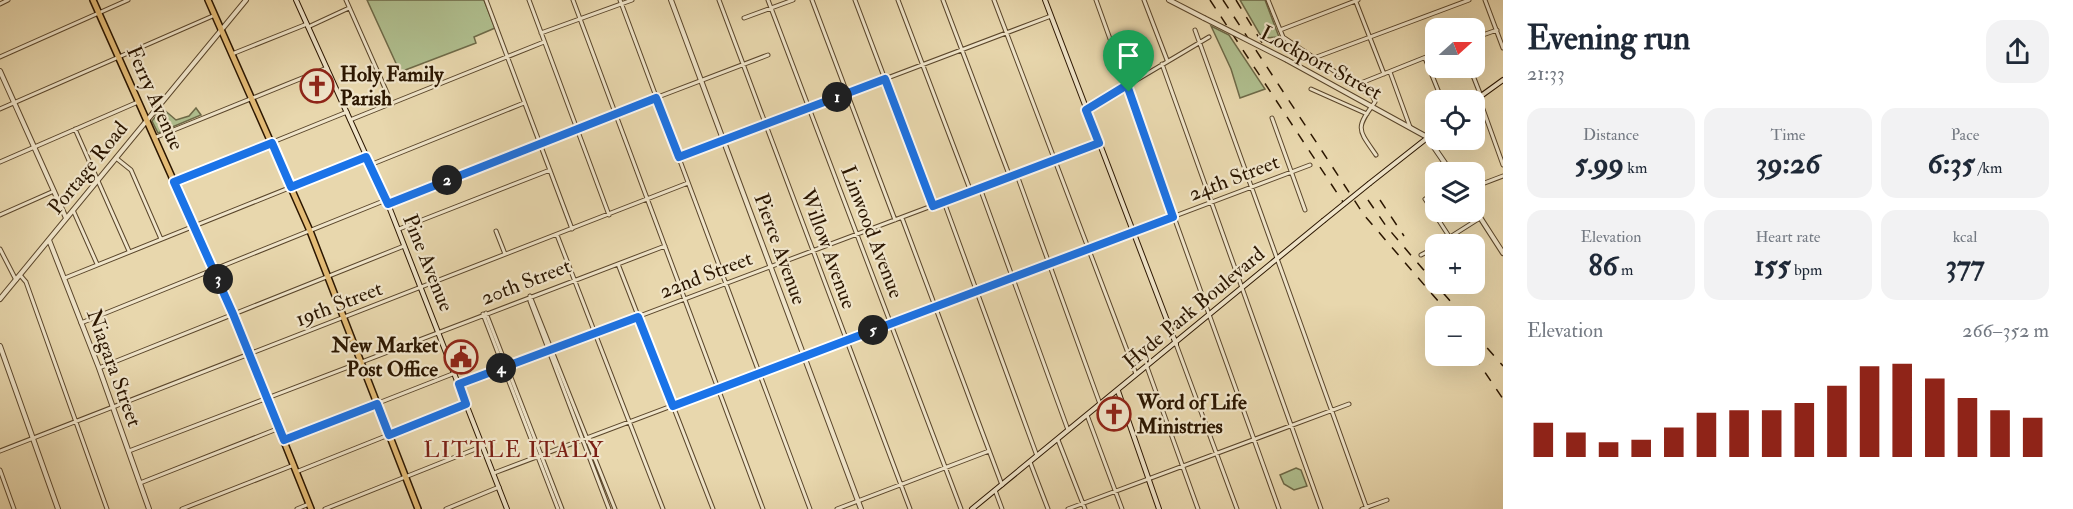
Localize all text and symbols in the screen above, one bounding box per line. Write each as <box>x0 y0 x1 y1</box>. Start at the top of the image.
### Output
north arrow <box>1425 18 1485 78</box>
map controls <box>1425 18 1485 366</box>
text: Evening run <box>1527 18 1690 59</box>
street label: Lockport Street <box>1255 20 1387 106</box>
button: share <box>1986 20 2049 83</box>
pin <box>1103 30 1154 92</box>
icon: arrive <box>1112 39 1145 72</box>
street label: Ferry Avenue <box>120 42 190 155</box>
place label: Holy Family Parish <box>340 61 444 112</box>
text: 21:33 <box>1527 61 1565 86</box>
church icon: Holy Family Parish <box>299 68 335 104</box>
pin: 1 <box>822 82 852 112</box>
text: 1 <box>834 87 840 107</box>
button: locate <box>1425 90 1485 150</box>
street label: Portage Road <box>42 115 134 220</box>
text: Distance <box>1583 125 1639 145</box>
text: Time <box>1771 125 1805 145</box>
text: Pace <box>1951 125 1979 145</box>
text: 5.99 <box>1575 145 1624 182</box>
text: 39:26 <box>1756 145 1820 182</box>
text: 6:35 <box>1928 145 1975 182</box>
street label: 24th Street <box>1185 148 1283 208</box>
text: km <box>1624 158 1647 178</box>
text: /km <box>1975 158 2002 178</box>
street label: Linwood Avenue <box>834 162 910 302</box>
button: layers <box>1425 162 1485 222</box>
pin: 2 <box>432 165 462 195</box>
text: 2 <box>443 170 451 190</box>
street label: Willow Avenue <box>793 184 862 313</box>
street label: Pierce Avenue <box>747 190 813 309</box>
street label: Pine Avenue <box>396 210 460 316</box>
text: Elevation <box>1581 227 1641 247</box>
text: Heart rate <box>1755 227 1821 247</box>
text: kcal <box>1953 227 1977 247</box>
button: + <box>1425 234 1485 294</box>
street label: Hyde Park Boulevard <box>1118 240 1271 375</box>
street label: 22nd Street <box>656 245 756 305</box>
text: 86 <box>1589 247 1618 284</box>
text: 155 <box>1754 247 1791 284</box>
text: 377 <box>1945 247 1985 284</box>
street label: 20th Street <box>477 252 575 311</box>
text: m <box>1618 260 1633 280</box>
text: bpm <box>1791 260 1822 280</box>
pin: 3 <box>203 264 233 294</box>
text: 3 <box>215 269 221 289</box>
street label: 19th Street <box>292 275 387 333</box>
street label: Niagara Street <box>80 305 148 431</box>
button: − <box>1425 306 1485 366</box>
pin: 5 <box>858 315 888 345</box>
text: Elevation <box>1527 318 1603 343</box>
text: 266–352 m <box>1962 318 2049 343</box>
text: 5 <box>869 320 877 340</box>
place label: New Market Post Office <box>331 332 438 383</box>
public building icon: New Market Post Office <box>443 339 479 375</box>
pin: 4 <box>486 353 516 383</box>
text: 4 <box>497 358 505 378</box>
place label: Word of Life Ministries <box>1136 389 1247 440</box>
church icon: Word of Life Ministries <box>1096 396 1132 432</box>
district label: LITTLE ITALY <box>423 436 605 464</box>

